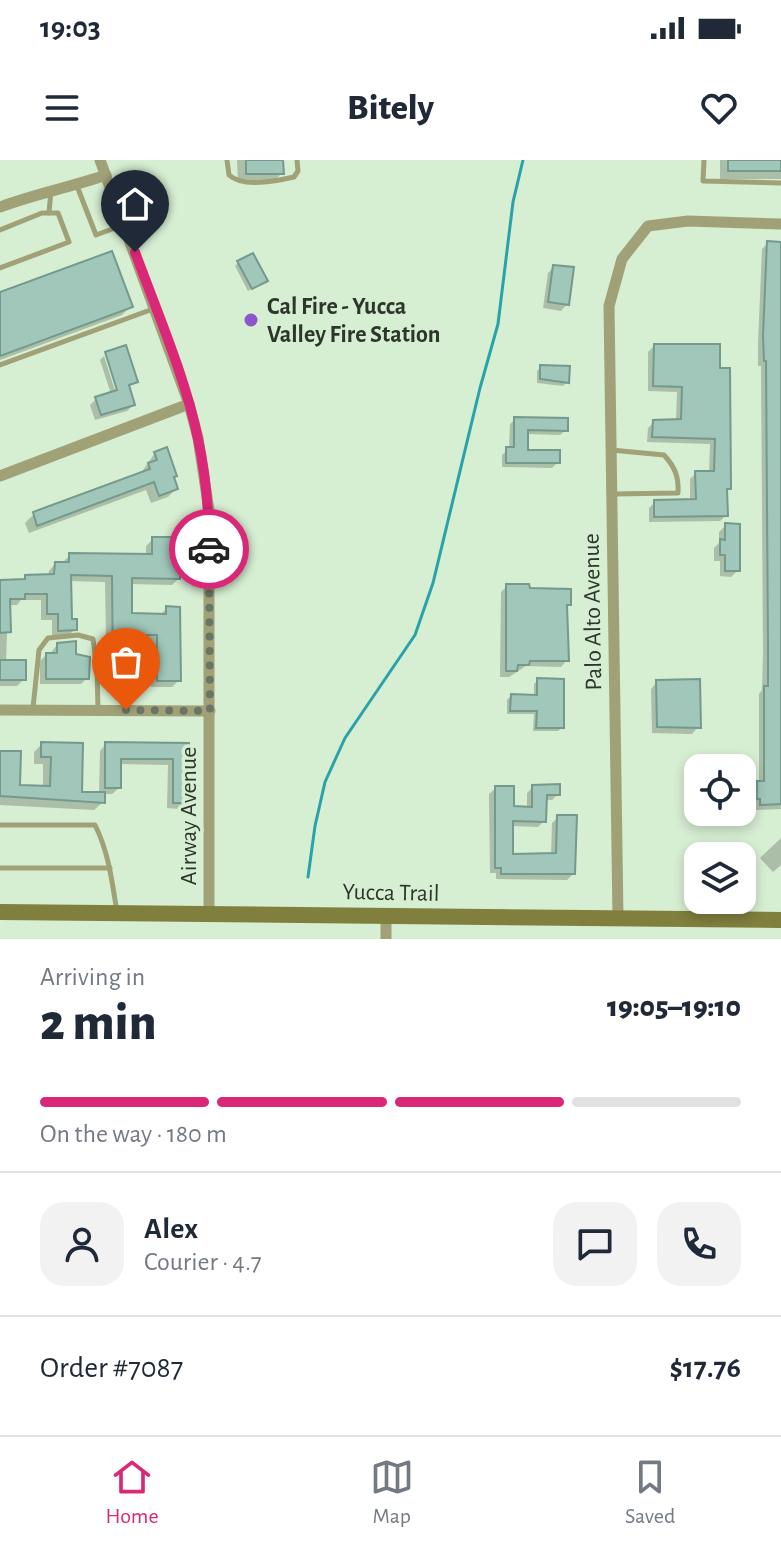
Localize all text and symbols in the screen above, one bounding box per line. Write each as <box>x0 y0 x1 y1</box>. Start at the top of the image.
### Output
text: 19:03 <box>40 13 101 43</box>
icon: menu <box>40 86 84 130</box>
icon: heart <box>697 86 741 130</box>
text: Bitely <box>347 90 434 126</box>
pin <box>101 170 169 252</box>
icon: home <box>113 182 157 226</box>
place label: Cal Fire - Yucca Valley Fire Station <box>267 295 440 347</box>
marker: Cal Fire - Yucca Valley Fire Station <box>242 311 260 329</box>
courier <box>169 509 249 589</box>
icon: car <box>187 527 231 571</box>
street label: Palo Alto Avenue <box>580 533 606 691</box>
pin <box>92 628 160 710</box>
icon: bag <box>104 640 148 684</box>
street label: Airway Avenue <box>177 747 201 885</box>
map controls <box>684 754 756 914</box>
button: locate <box>684 754 756 826</box>
button: layers <box>684 842 756 914</box>
street label: Yucca Trail <box>342 880 440 906</box>
text: Arriving in <box>40 964 145 990</box>
text: 19:05–19:10 <box>607 992 741 1022</box>
text: 2 min <box>40 997 156 1049</box>
text: On the way · 180 m <box>40 1121 227 1147</box>
button: person <box>40 1202 124 1286</box>
button: chat <box>553 1202 637 1286</box>
button: phone <box>657 1202 741 1286</box>
text: Alex <box>144 1214 198 1244</box>
text: Courier · 4.7 <box>144 1249 262 1275</box>
text: Order #7087 <box>40 1353 183 1383</box>
text: $17.76 <box>669 1353 741 1383</box>
tab: Home <box>106 1455 159 1529</box>
tab: Map <box>370 1455 414 1529</box>
tab: Saved <box>625 1455 675 1529</box>

